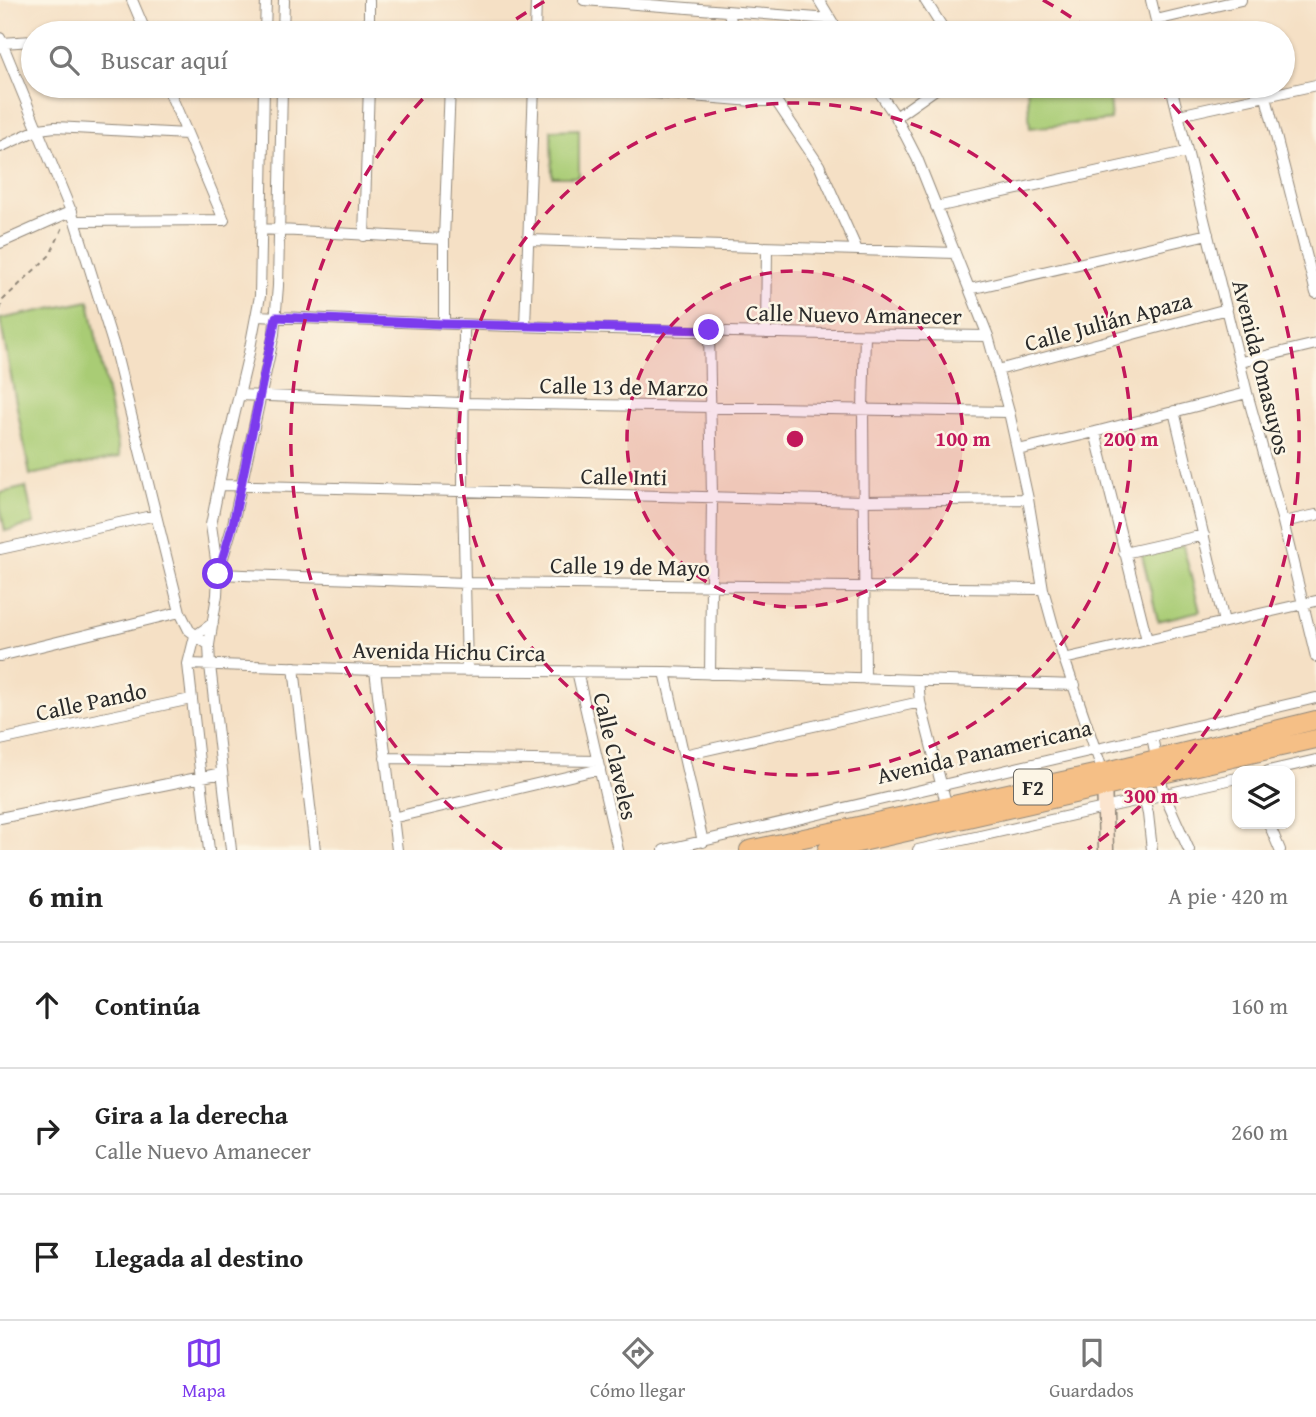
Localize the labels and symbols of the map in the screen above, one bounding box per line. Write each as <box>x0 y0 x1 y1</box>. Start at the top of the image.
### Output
street label: Avenida Omasuyos <box>1224 276 1300 458</box>
street label: Calle Julián Apaza <box>1021 283 1195 359</box>
street label: Calle Nuevo Amanecer <box>746 296 963 332</box>
route end <box>693 314 724 345</box>
street label: Calle 13 de Marzo <box>539 368 709 404</box>
text: 100 m <box>935 423 991 454</box>
text: 200 m <box>1103 423 1159 454</box>
centre of rings <box>783 427 807 451</box>
street label: Calle Inti <box>580 459 668 493</box>
street label: Calle 19 de Mayo <box>550 548 710 584</box>
route start <box>202 558 233 589</box>
street label: Avenida Hichu Circa <box>352 633 546 669</box>
street label: Calle Pando <box>33 673 149 729</box>
street label: Calle Claveles <box>585 689 647 823</box>
street label: Avenida Panamericana <box>873 710 1095 792</box>
road number: F2 <box>1014 770 1052 804</box>
text: 300 m <box>1123 780 1179 811</box>

